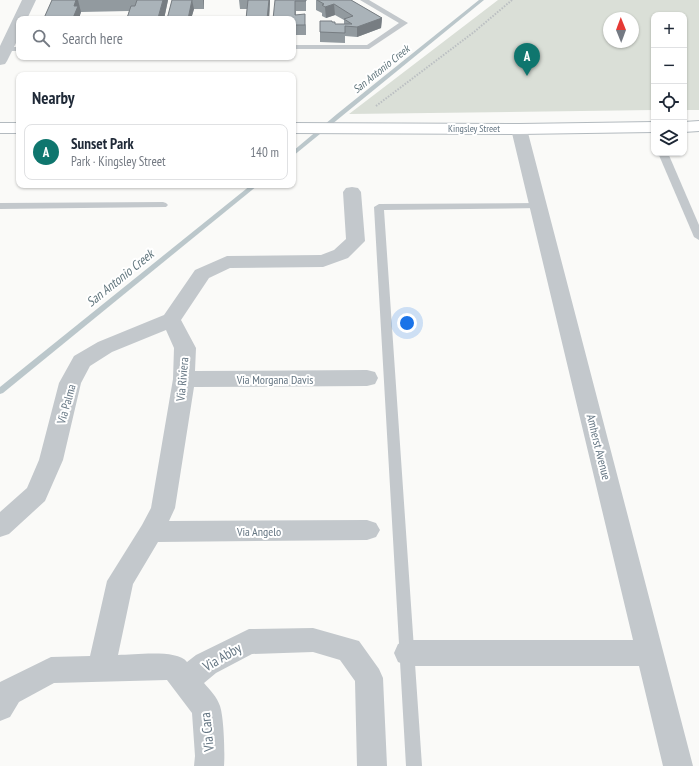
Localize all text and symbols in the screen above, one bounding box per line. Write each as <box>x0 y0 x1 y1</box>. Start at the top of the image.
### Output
north arrow <box>603 12 639 48</box>
map controls <box>651 12 687 156</box>
button: + <box>651 12 687 48</box>
search box <box>16 16 296 60</box>
icon: search <box>30 27 52 49</box>
text: Search here <box>62 29 123 48</box>
water label: San Antonio Creek <box>350 41 414 96</box>
pin: A <box>514 43 540 76</box>
button: − <box>651 48 687 84</box>
button: locate <box>651 84 687 120</box>
text: Nearby <box>32 87 75 109</box>
button: layers <box>651 120 687 156</box>
street label: Kingsley Street <box>448 122 500 135</box>
text: Sunset Park <box>71 134 134 153</box>
text: A <box>43 144 49 161</box>
text: 140 m <box>250 144 279 161</box>
text: Park · Kingsley Street <box>71 153 166 170</box>
water label: San Antonio Creek <box>83 244 159 310</box>
your location <box>397 313 417 333</box>
street label: Via Riviera <box>173 356 191 403</box>
street label: Via Morgana Davis <box>236 372 313 387</box>
street label: Via Palma <box>53 382 79 427</box>
street label: Amherst Avenue <box>584 413 614 481</box>
street label: Via Angelo <box>236 524 281 539</box>
street label: Via Abby <box>199 638 245 676</box>
street label: Via Cara <box>196 711 218 754</box>

